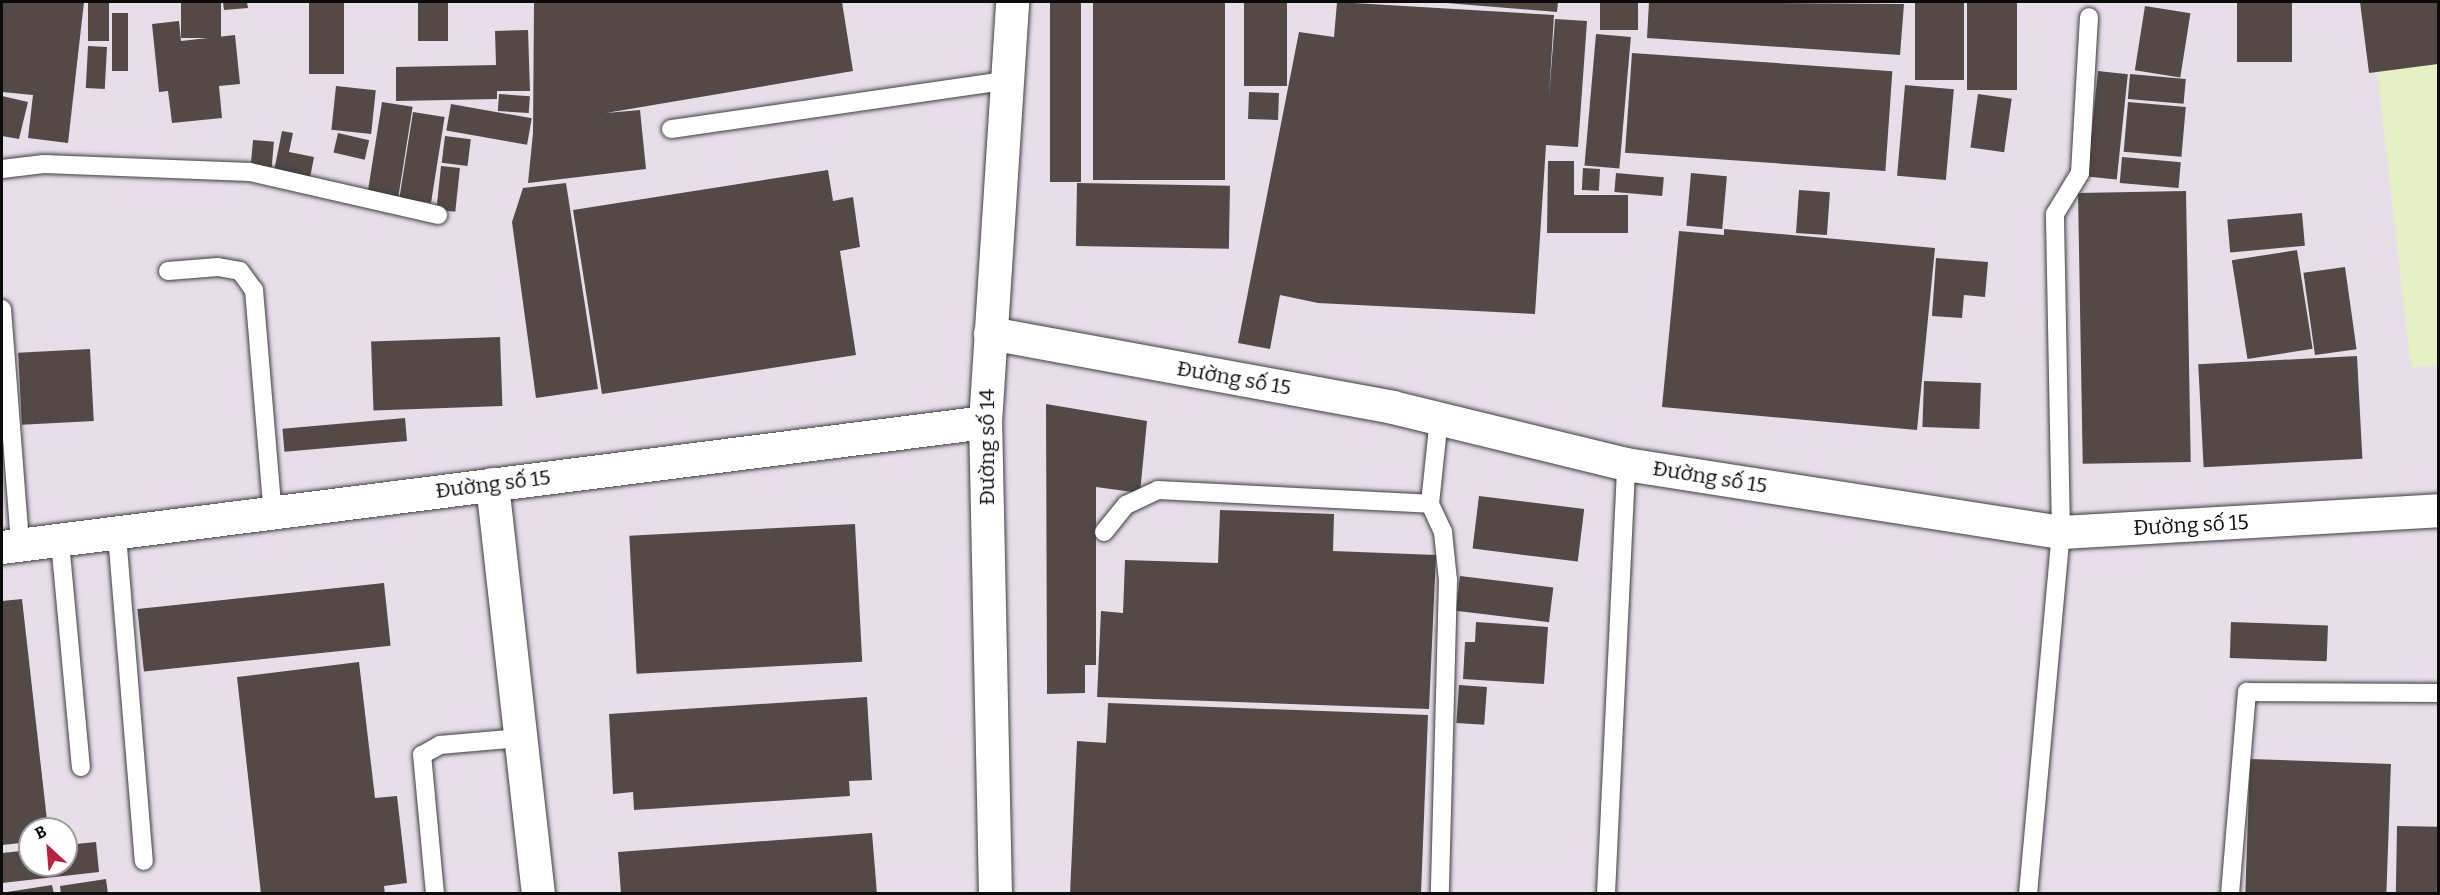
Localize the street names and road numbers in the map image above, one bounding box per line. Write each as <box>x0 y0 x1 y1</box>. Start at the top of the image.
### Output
street label: Đường số 15 <box>1175 356 1293 400</box>
street label: Đường số 14 <box>974 389 1000 505</box>
street label: Đường số 15 <box>1651 456 1769 498</box>
street label: Đường số 15 <box>434 464 552 504</box>
street label: Đường số 15 <box>2133 509 2249 541</box>

